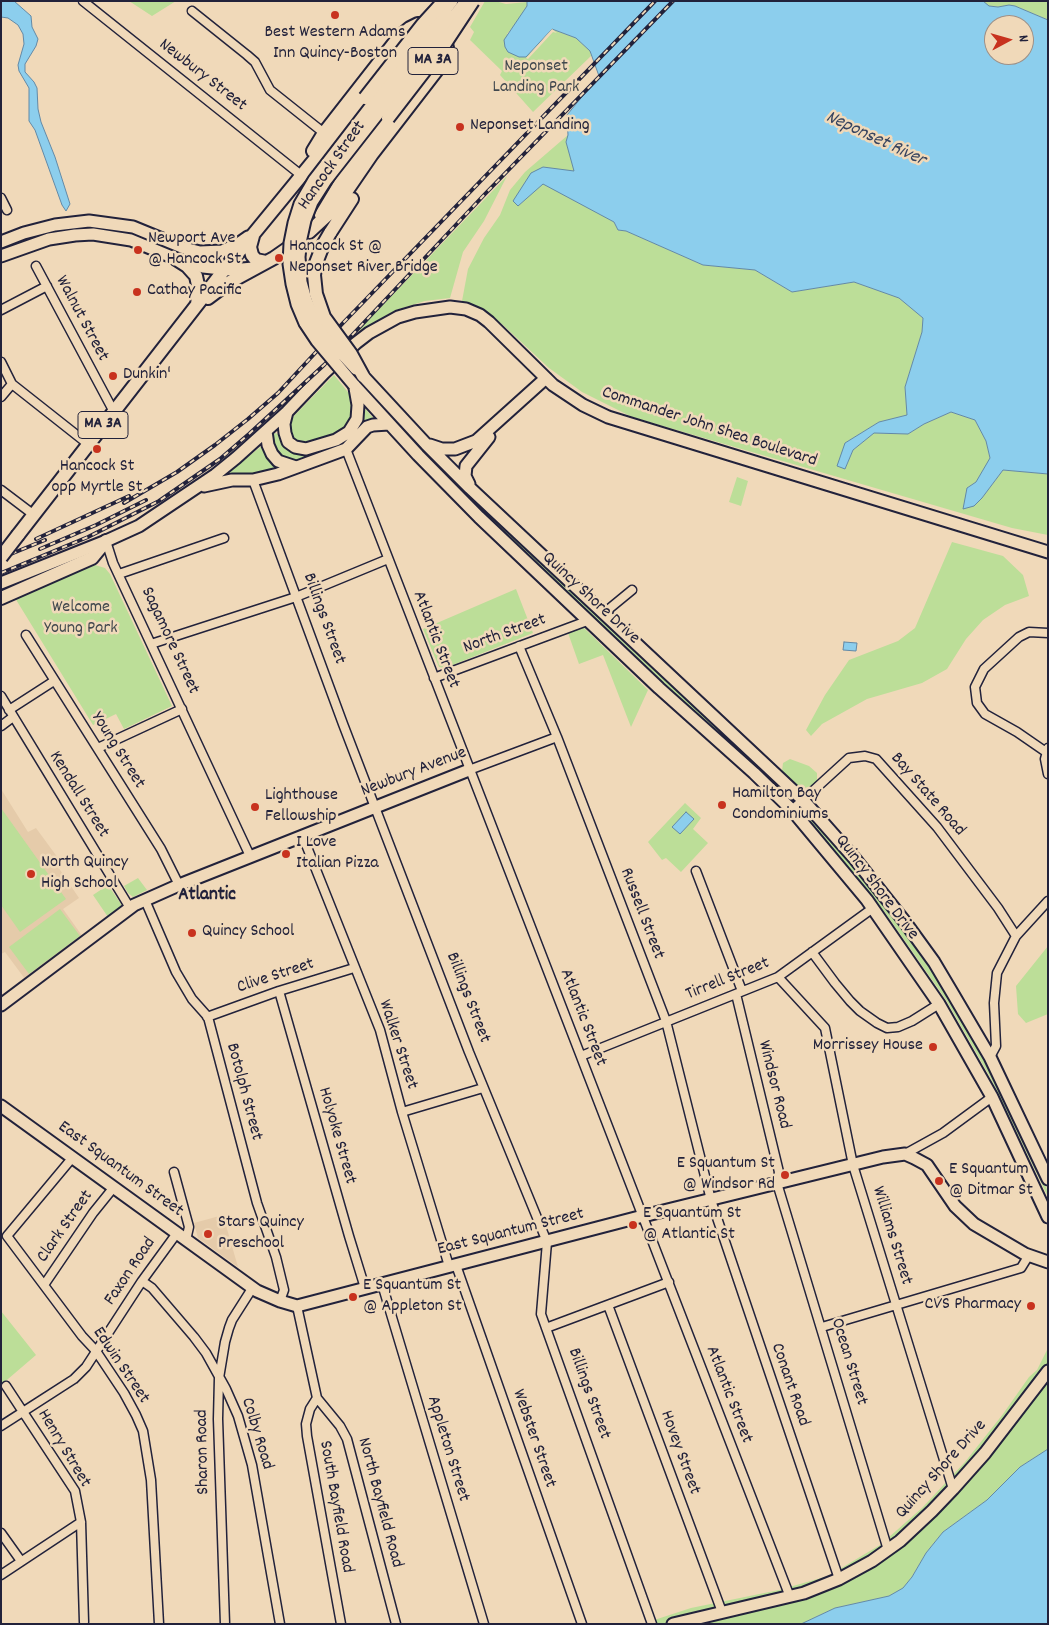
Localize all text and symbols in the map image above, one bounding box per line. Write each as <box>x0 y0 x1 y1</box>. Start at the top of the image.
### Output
marker: Best Western Adams Inn Quincy-Boston <box>329 9 341 21</box>
north arrow <box>984 15 1034 65</box>
place label: Best Western Adams Inn Quincy-Boston <box>265 23 405 66</box>
text: N <box>1013 34 1033 43</box>
street label: Newbury Street <box>154 35 250 117</box>
road number: MA 3A <box>408 48 458 74</box>
park label: Neponset Landing Park <box>493 57 579 100</box>
water label: Neponset River <box>821 107 929 173</box>
place label: Neponset Landing <box>470 116 590 138</box>
street label: Hancock Street <box>294 117 372 215</box>
marker: Neponset Landing <box>454 121 466 133</box>
place label: Newport Ave @ Hancock St <box>148 229 241 272</box>
place label: Hancock St @ Neponset River Bridge <box>289 237 438 280</box>
marker: Newport Ave @ Hancock St <box>132 244 144 256</box>
marker: Hancock St @ Neponset River Bridge <box>273 252 285 264</box>
street label: Walnut Street <box>49 273 113 365</box>
place label: Cathay Pacific <box>147 281 242 303</box>
marker: Cathay Pacific <box>131 286 143 298</box>
place label: Dunkin' <box>123 365 171 387</box>
marker: Dunkin' <box>107 370 119 382</box>
street label: Commander John Shea Boulevard <box>599 383 819 473</box>
road number: MA 3A <box>78 412 128 438</box>
marker: Hancock St opp Myrtle St <box>91 443 103 455</box>
place label: Hancock St opp Myrtle St <box>52 457 142 499</box>
street label: Quincy Shore Drive <box>537 548 643 650</box>
street label: Billings Street <box>297 571 349 667</box>
street label: Sagamore Street <box>135 584 203 698</box>
street label: Atlantic Street <box>407 588 463 692</box>
park label: Welcome Young Park <box>44 598 118 640</box>
street label: North Street <box>461 610 549 660</box>
street label: Young Street <box>85 709 149 793</box>
street label: Newbury Avenue <box>358 743 470 803</box>
street label: Kendall Street <box>43 748 113 842</box>
street label: Bay State Road <box>885 749 969 841</box>
place label: Hamilton Bay Condominiums <box>732 784 829 826</box>
place label: Lighthouse Fellowship <box>265 786 338 829</box>
marker: Hamilton Bay Condominiums <box>716 799 728 811</box>
marker: Lighthouse Fellowship <box>249 801 261 813</box>
street label: Quincy Shore Drive <box>829 831 923 945</box>
place label: I Love Italian Pizza <box>296 833 379 876</box>
marker: I Love Italian Pizza <box>280 848 292 860</box>
place label: North Quincy High School <box>41 853 128 896</box>
street label: Russell Street <box>614 865 668 963</box>
marker: North Quincy High School <box>25 868 37 880</box>
district label: Atlantic <box>178 885 236 907</box>
place label: Quincy School <box>202 922 294 944</box>
marker: Quincy School <box>186 927 198 939</box>
street label: Billings Street <box>440 950 494 1046</box>
street label: Tirrell Street <box>683 953 773 1007</box>
street label: Clive Street <box>235 954 317 1000</box>
street label: Atlantic Street <box>554 966 610 1070</box>
street label: Walker Street <box>372 997 422 1093</box>
place label: Morrissey House <box>813 1036 923 1058</box>
street label: Windsor Road <box>752 1039 794 1131</box>
street label: Botolph Street <box>220 1041 266 1143</box>
marker: Morrissey House <box>927 1041 939 1053</box>
street label: Holyoke Street <box>312 1085 360 1187</box>
street label: East Squantum Street <box>53 1117 187 1223</box>
place label: E Squantum St @ Windsor Rd <box>677 1154 775 1196</box>
place label: E Squantum @ Ditmar St <box>949 1160 1033 1202</box>
marker: E Squantum St @ Windsor Rd <box>779 1169 791 1181</box>
marker: E Squantum @ Ditmar St <box>933 1175 945 1187</box>
street label: Williams Street <box>866 1184 916 1288</box>
street label: Clark Street <box>33 1187 99 1267</box>
street label: East Squantum Street <box>436 1204 586 1262</box>
place label: E Squantum St @ Atlantic St <box>643 1204 741 1246</box>
place label: Stars Quincy Preschool <box>218 1213 304 1256</box>
marker: E Squantum St @ Atlantic St <box>627 1219 639 1231</box>
marker: Stars Quincy Preschool <box>202 1228 214 1240</box>
street label: Faxon Road <box>100 1234 162 1310</box>
place label: E Squantum St @ Appleton St <box>363 1276 462 1318</box>
marker: E Squantum St @ Appleton St <box>347 1291 359 1303</box>
place label: CVS Pharmacy <box>925 1295 1021 1317</box>
marker: CVS Pharmacy <box>1025 1300 1037 1312</box>
street label: Ocean Street <box>824 1316 872 1408</box>
street label: Edwin Street <box>87 1324 153 1408</box>
street label: Conant Road <box>765 1341 813 1429</box>
street label: Atlantic Street <box>700 1343 756 1447</box>
street label: Billings Street <box>562 1346 614 1442</box>
street label: Webster Street <box>506 1387 560 1491</box>
street label: Appleton Street <box>421 1394 473 1504</box>
street label: Colby Road <box>235 1395 277 1473</box>
street label: Henry Street <box>31 1406 95 1492</box>
street label: Hovey Street <box>654 1408 704 1498</box>
street label: Sharon Road <box>192 1409 216 1495</box>
street label: Quincy Shore Drive <box>892 1416 992 1524</box>
street label: North Bayfield Road <box>351 1436 407 1570</box>
street label: South Bayfield Road <box>313 1439 357 1575</box>

